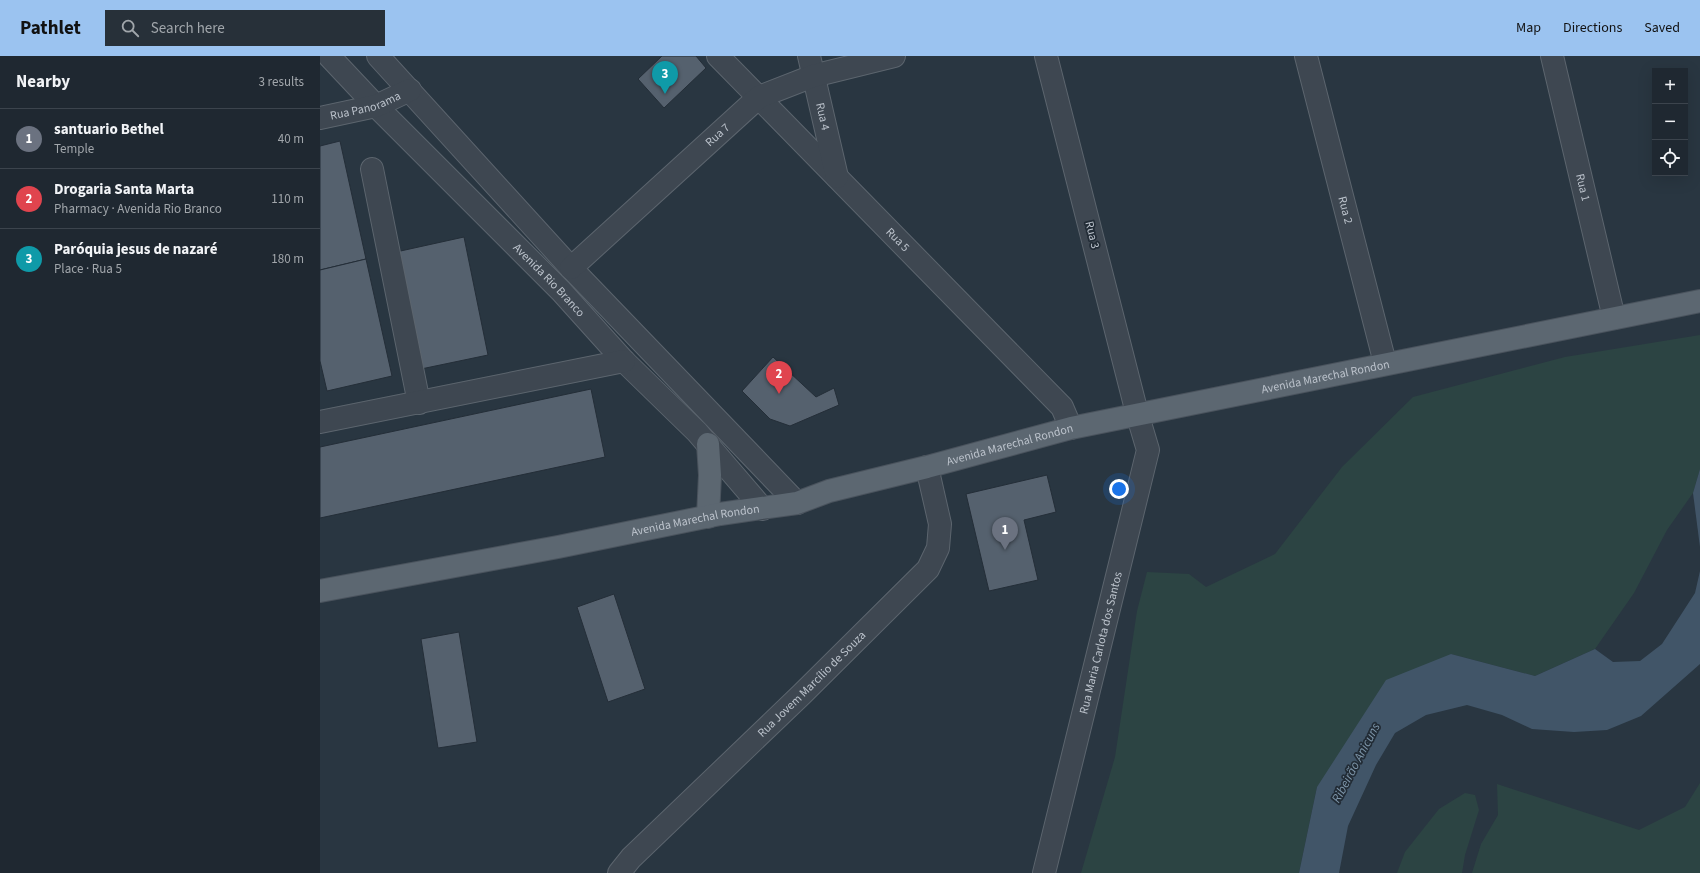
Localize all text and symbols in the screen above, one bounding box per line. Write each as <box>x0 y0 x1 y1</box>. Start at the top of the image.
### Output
search box <box>105 10 385 46</box>
text: Pathlet <box>20 15 81 42</box>
icon: search <box>119 17 141 39</box>
text: Search here <box>151 18 225 39</box>
text: Map <box>1516 18 1541 38</box>
text: Directions <box>1563 18 1622 38</box>
text: Saved <box>1644 18 1680 38</box>
pin: 3 <box>652 61 678 94</box>
map controls <box>1652 68 1688 176</box>
button: + <box>1652 68 1688 104</box>
text: Nearby <box>16 70 70 94</box>
text: 3 results <box>259 73 304 91</box>
street label: Rua Panorama <box>328 87 403 124</box>
street label: Rua 4 <box>812 101 834 132</box>
button: − <box>1652 104 1688 140</box>
text: santuario Bethel <box>54 119 164 140</box>
street label: Rua 7 <box>701 119 733 150</box>
text: 1 <box>26 130 32 148</box>
text: 40 m <box>278 130 304 148</box>
text: Temple <box>54 140 94 158</box>
button: locate <box>1652 140 1688 176</box>
street label: Rua 1 <box>1572 172 1595 203</box>
text: Drogaria Santa Marta <box>54 179 194 200</box>
text: 2 <box>26 190 32 208</box>
text: 110 m <box>271 190 304 208</box>
street label: Rua 2 <box>1334 194 1357 226</box>
text: Pharmacy · Avenida Rio Branco <box>54 200 222 218</box>
street label: Rua 3 <box>1080 219 1104 251</box>
street label: Rua 5 <box>882 224 914 255</box>
text: Paróquia jesus de nazaré <box>54 239 217 260</box>
street label: Avenida Rio Branco <box>509 239 589 321</box>
text: 3 <box>26 250 32 268</box>
text: 180 m <box>271 250 304 268</box>
text: Place · Rua 5 <box>54 260 122 278</box>
street label: Avenida Marechal Rondon <box>1260 355 1391 398</box>
pin: 2 <box>766 361 792 394</box>
street label: Avenida Marechal Rondon <box>945 419 1075 470</box>
your location <box>1109 479 1129 499</box>
street label: Avenida Marechal Rondon <box>629 500 761 540</box>
pin: 1 <box>992 517 1018 550</box>
street label: Rua Maria Carlota dos Santos <box>1075 570 1126 716</box>
street label: Rua Jovem Marcílio de Souza <box>754 627 869 741</box>
water label: Ribeirão Anicuns <box>1327 720 1385 806</box>

